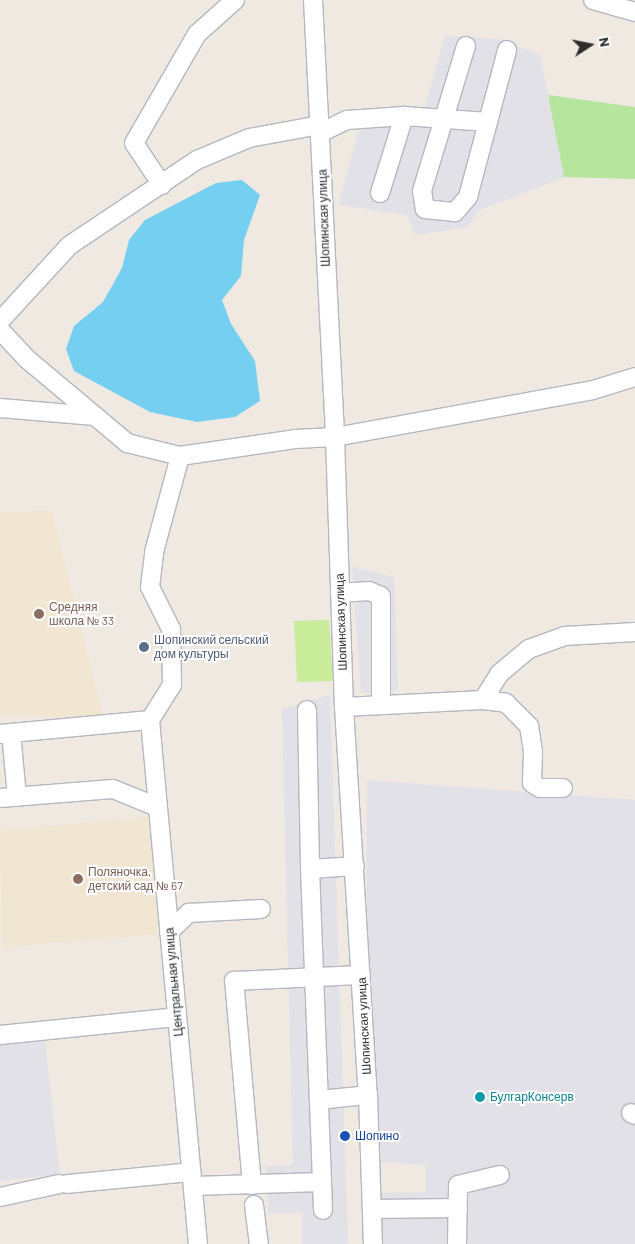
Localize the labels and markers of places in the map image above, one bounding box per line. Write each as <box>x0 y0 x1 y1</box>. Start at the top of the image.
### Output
place label: Средняя школа № 33 <box>49 600 114 628</box>
marker: Средняя школа № 33 <box>33 608 45 620</box>
place label: Шопинский сельский дом культуры <box>154 633 269 661</box>
marker: Шопинский сельский дом культуры <box>138 641 150 653</box>
place label: Поляночка, детский сад № 67 <box>88 865 183 893</box>
marker: Поляночка, детский сад № 67 <box>72 873 84 885</box>
place label: БулгарКонсерв <box>490 1090 574 1104</box>
marker: БулгарКонсерв <box>474 1091 486 1103</box>
place label: Шопино <box>355 1129 399 1143</box>
marker: Шопино <box>339 1130 351 1142</box>

